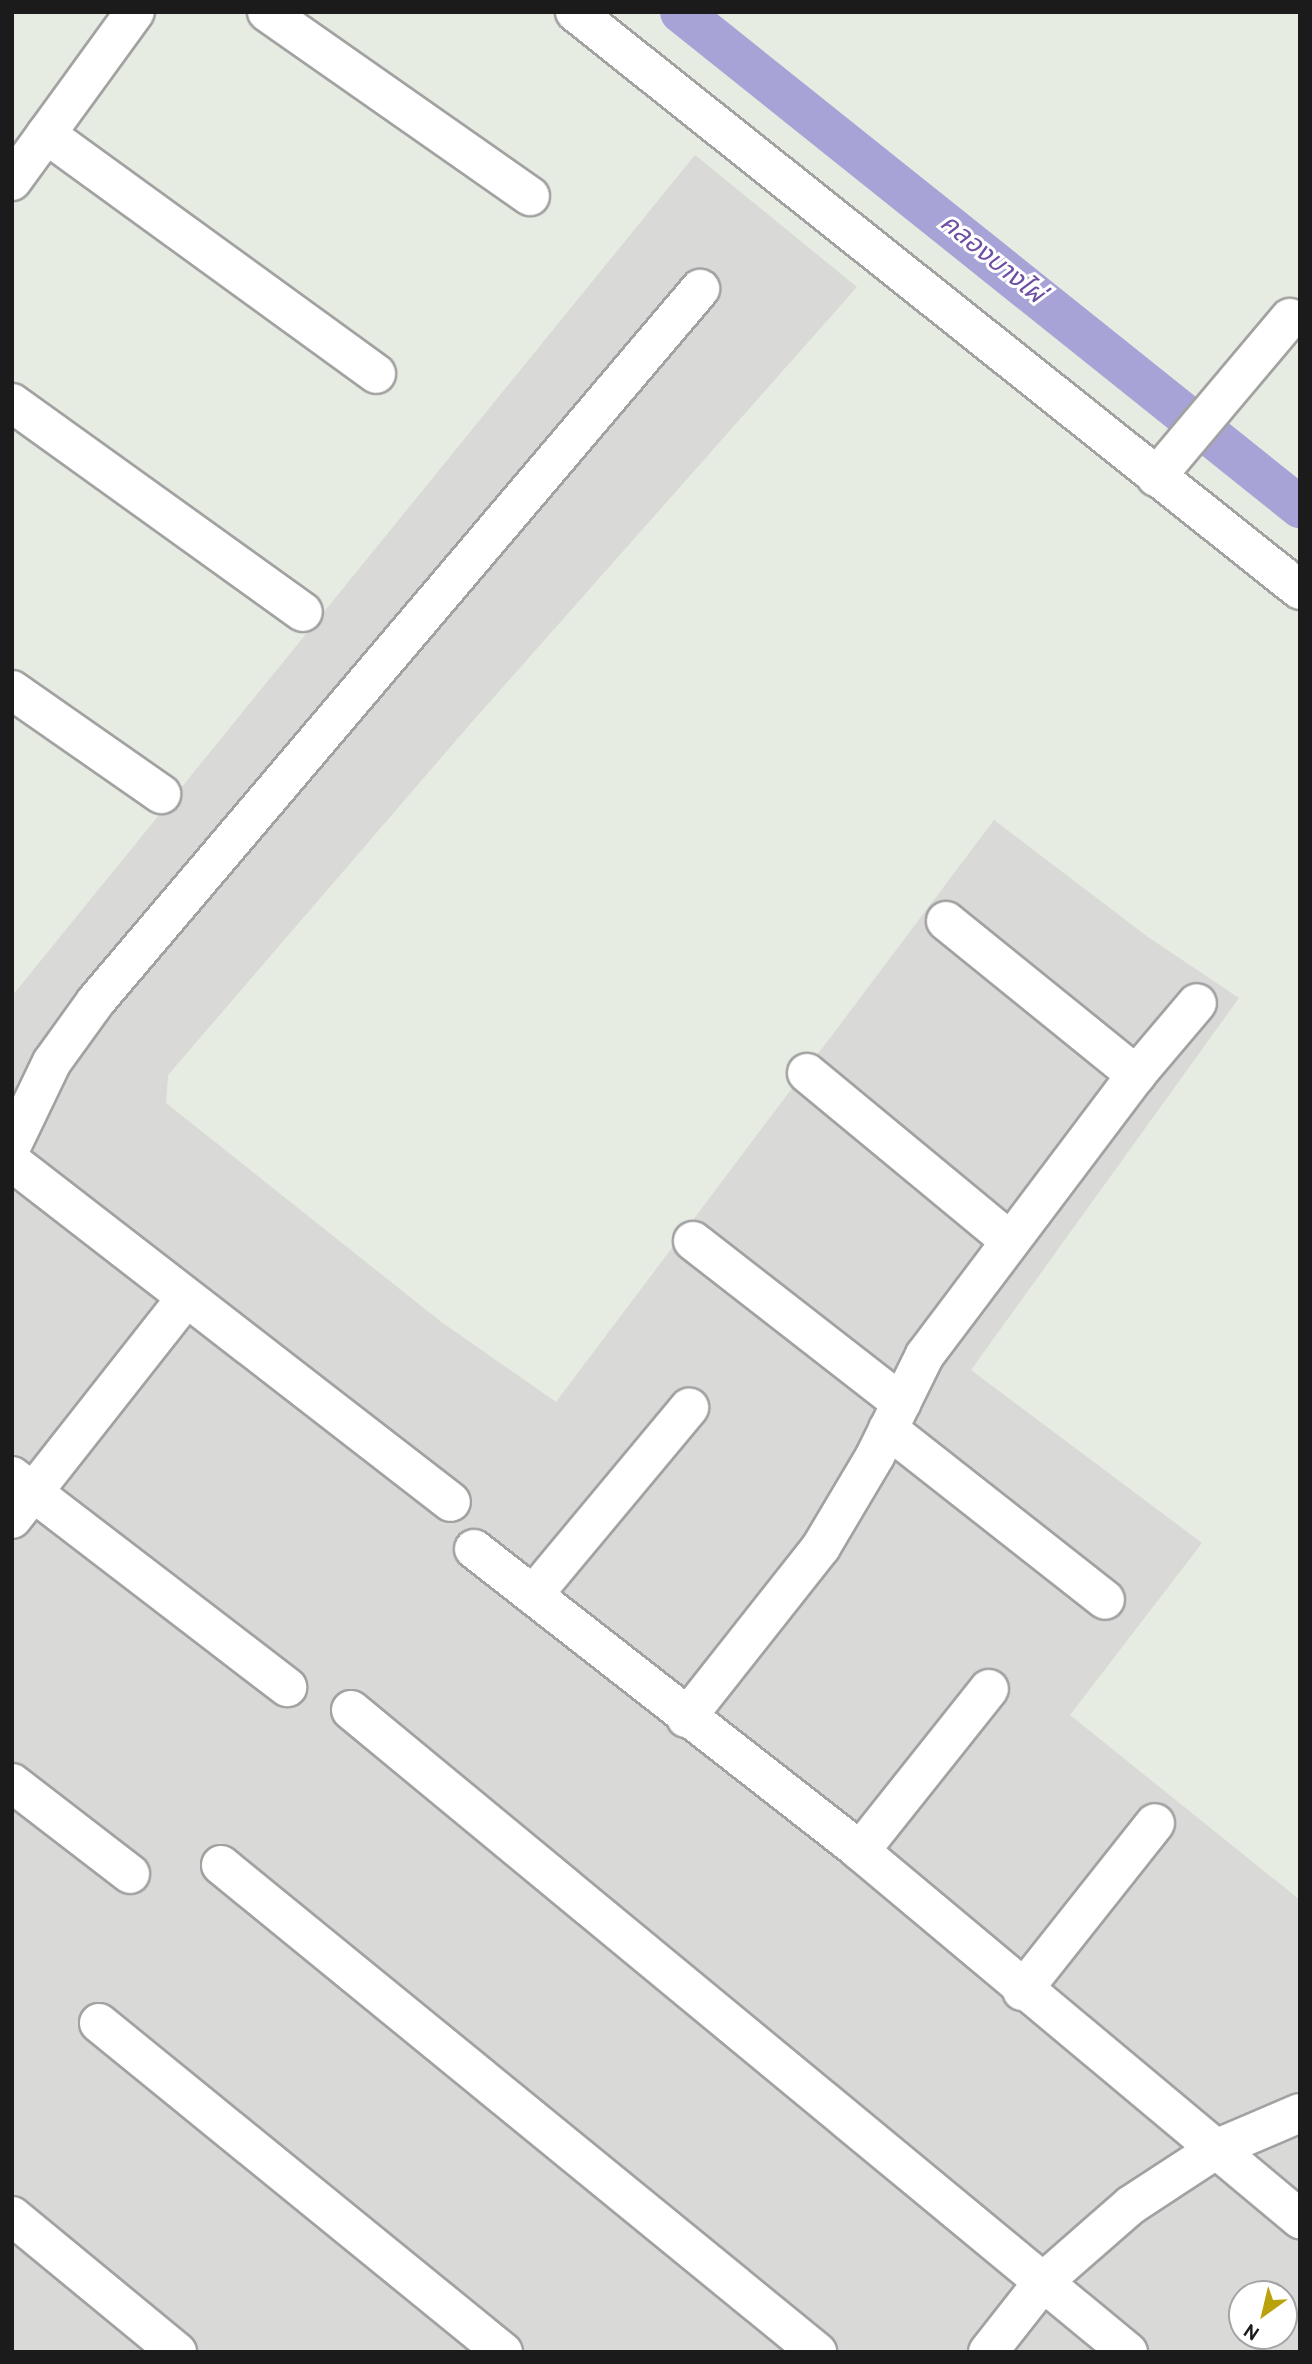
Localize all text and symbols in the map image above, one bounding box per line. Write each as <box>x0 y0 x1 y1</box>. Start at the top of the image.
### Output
water label: คลองบางไผ่ <box>933 209 1049 311</box>
north arrow <box>1228 2280 1298 2350</box>
text: N <box>1240 2317 1265 2345</box>

